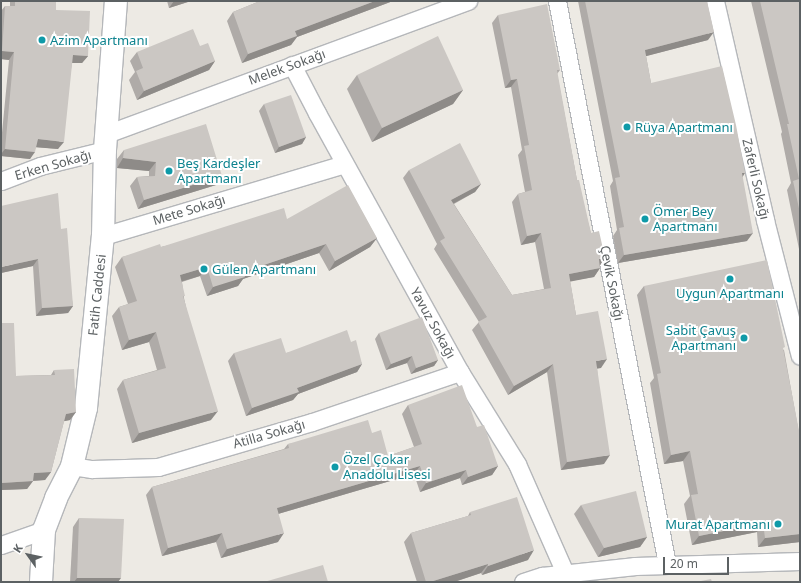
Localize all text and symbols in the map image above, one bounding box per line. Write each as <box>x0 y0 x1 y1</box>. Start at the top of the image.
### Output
place label: Azim Apartmanı <box>50 32 148 48</box>
marker: Azim Apartmanı <box>37 35 47 45</box>
street label: Melek Sokağı <box>246 46 328 88</box>
place label: Rüya Apartmanı <box>635 119 733 135</box>
marker: Rüya Apartmanı <box>622 122 632 132</box>
street label: Zaferli Sokağı <box>739 137 773 221</box>
street label: Erken Sokağı <box>13 147 93 183</box>
place label: Beş Kardeşler Apartmanı <box>177 156 260 187</box>
marker: Beş Kardeşler Apartmanı <box>164 166 174 176</box>
street label: Mete Sokağı <box>151 192 227 228</box>
place label: Ömer Bey Apartmanı <box>653 204 717 235</box>
marker: Ömer Bey Apartmanı <box>640 214 650 224</box>
street label: Çevik Sokağı <box>597 244 627 322</box>
street label: Fatih Caddesi <box>85 253 109 337</box>
place label: Gülen Apartmanı <box>212 261 316 277</box>
marker: Gülen Apartmanı <box>199 264 209 274</box>
marker: Uygun Apartmanı <box>725 274 735 284</box>
street label: Yavuz Sokağı <box>407 285 459 361</box>
place label: Uygun Apartmanı <box>676 285 784 301</box>
place label: Sabit Çavuş Apartmanı <box>666 323 736 354</box>
marker: Sabit Çavuş Apartmanı <box>739 333 749 343</box>
street label: Atilla Sokağı <box>231 416 307 452</box>
place label: Özel Çokar Anadolu Lisesi <box>343 452 431 483</box>
marker: Özel Çokar Anadolu Lisesi <box>330 462 340 472</box>
place label: Murat Apartmanı <box>665 516 770 532</box>
marker: Murat Apartmanı <box>773 519 783 529</box>
north arrow <box>8 535 48 575</box>
text: K <box>9 541 26 555</box>
scale bar <box>665 549 731 575</box>
text: 20 m <box>670 555 698 572</box>

